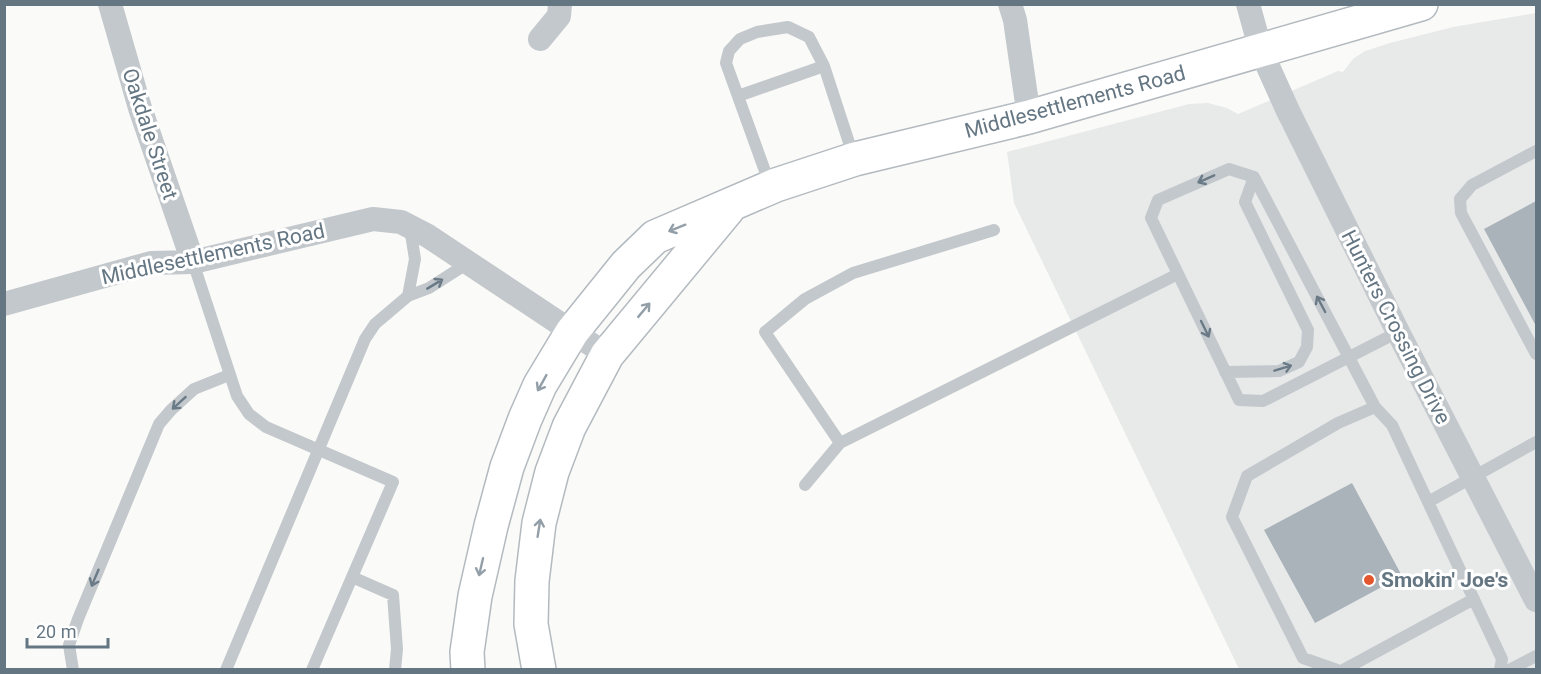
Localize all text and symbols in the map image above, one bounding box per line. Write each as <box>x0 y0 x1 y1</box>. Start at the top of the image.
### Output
street label: Middlesettlements Road <box>962 61 1188 143</box>
street label: Oakdale Street <box>118 65 183 203</box>
one-way arrow <box>1198 173 1216 185</box>
street label: Middlesettlements Road <box>99 219 327 289</box>
one-way arrow <box>668 223 687 234</box>
street label: Hunters Crossing Drive <box>1337 226 1455 428</box>
one-way arrow <box>426 278 443 290</box>
one-way arrow <box>1315 296 1327 313</box>
one-way arrow <box>637 303 651 318</box>
one-way arrow <box>1199 319 1211 337</box>
one-way arrow <box>1273 362 1292 373</box>
one-way arrow <box>536 374 548 391</box>
one-way arrow <box>171 396 186 410</box>
one-way arrow <box>534 519 545 539</box>
one-way arrow <box>475 558 487 577</box>
one-way arrow <box>89 568 100 586</box>
place label: Smokin' Joe's <box>1381 568 1508 592</box>
marker: Smokin' Joe's <box>1362 573 1376 587</box>
scale bar <box>27 611 108 649</box>
text: 20 m <box>36 621 76 642</box>

